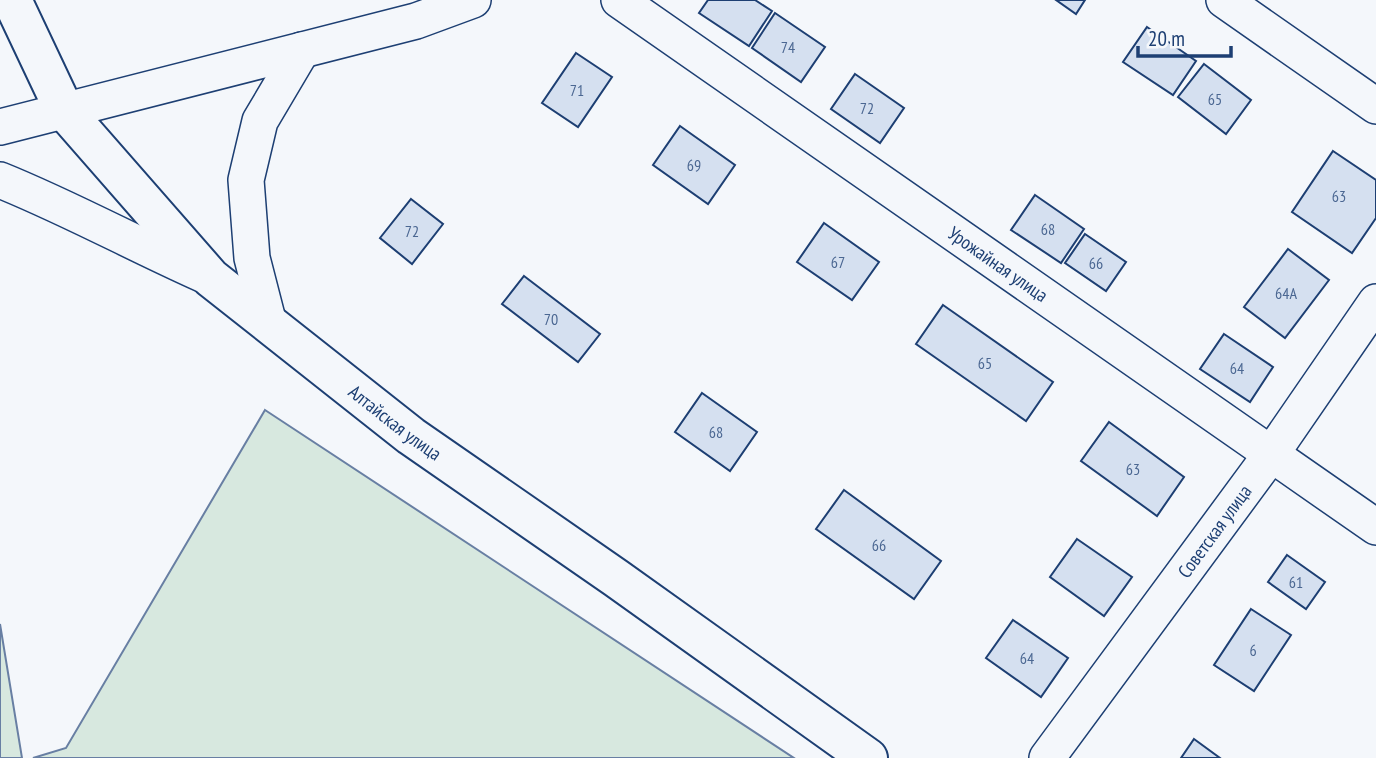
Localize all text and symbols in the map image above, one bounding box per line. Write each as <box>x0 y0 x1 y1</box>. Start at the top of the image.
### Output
scale bar <box>1138 14 1231 58</box>
text: 20 m <box>1148 25 1185 52</box>
house number: 74 <box>781 37 795 57</box>
house number: 71 <box>570 80 584 100</box>
house number: 65 <box>1208 89 1222 109</box>
house number: 72 <box>860 98 874 118</box>
house number: 69 <box>687 155 701 175</box>
house number: 63 <box>1332 186 1346 206</box>
house number: 68 <box>1041 219 1055 239</box>
house number: 72 <box>405 221 419 241</box>
street label: Урожайная улица <box>944 221 1053 307</box>
house number: 67 <box>831 252 845 272</box>
house number: 66 <box>1089 253 1103 273</box>
house number: 64А <box>1275 283 1297 303</box>
house number: 70 <box>544 309 558 329</box>
house number: 65 <box>978 353 992 373</box>
house number: 64 <box>1230 358 1244 378</box>
street label: Алтайская улица <box>344 379 446 466</box>
house number: 68 <box>709 422 723 442</box>
house number: 63 <box>1126 459 1140 479</box>
street label: Советская улица <box>1172 480 1257 582</box>
house number: 66 <box>872 535 886 555</box>
house number: 61 <box>1289 572 1303 592</box>
house number: 6 <box>1249 640 1257 660</box>
house number: 64 <box>1020 648 1034 668</box>

